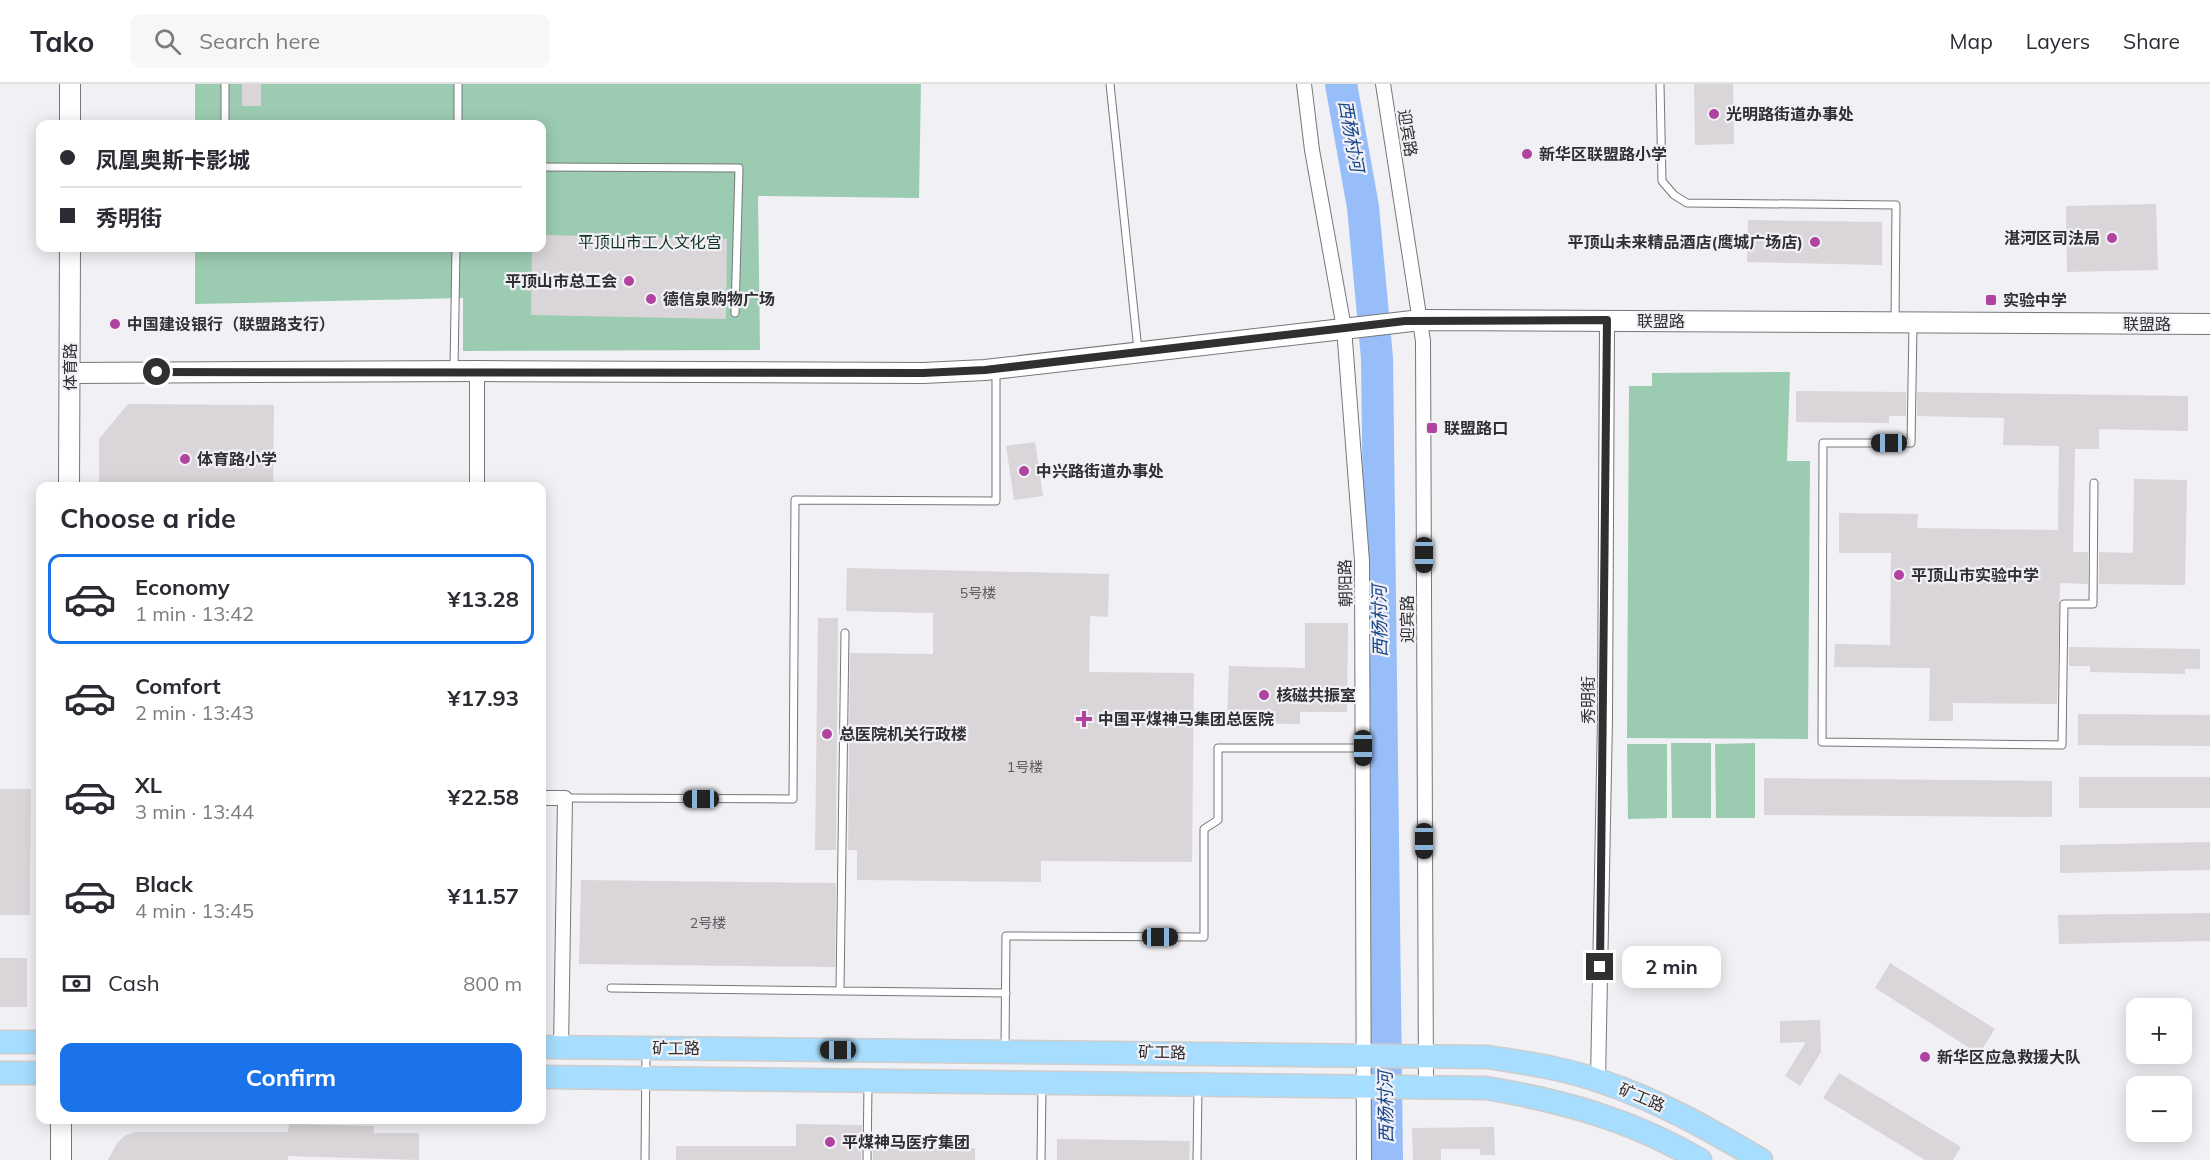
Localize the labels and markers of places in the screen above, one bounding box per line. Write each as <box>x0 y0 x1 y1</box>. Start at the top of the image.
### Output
place label: 光明路街道办事处 <box>1726 104 1854 124</box>
marker: 光明路街道办事处 <box>1707 107 1721 121</box>
place label: 新华区联盟路小学 <box>1539 144 1667 164</box>
marker: 新华区联盟路小学 <box>1520 147 1534 161</box>
place label: 湛河区司法局 <box>2004 228 2100 248</box>
marker: 湛河区司法局 <box>2105 231 2119 245</box>
place label: 平顶山未来精品酒店(鹰城广场店) <box>1568 232 1803 252</box>
marker: 平顶山未来精品酒店(鹰城广场店) <box>1808 235 1822 249</box>
place label: 平顶山市总工会 <box>505 271 617 291</box>
marker: 平顶山市总工会 <box>622 274 636 288</box>
place label: 德信泉购物广场 <box>663 289 775 309</box>
place label: 实验中学 <box>2003 290 2067 310</box>
marker: 德信泉购物广场 <box>644 292 658 306</box>
marker: 实验中学 <box>1984 293 1998 307</box>
place label: 中国建设银行（联盟路支行） <box>127 314 335 334</box>
marker: 中国建设银行（联盟路支行） <box>108 317 122 331</box>
place label: 联盟路口 <box>1444 418 1508 438</box>
marker: 联盟路口 <box>1425 421 1439 435</box>
place label: 体育路小学 <box>197 449 277 469</box>
marker: 体育路小学 <box>178 452 192 466</box>
place label: 中兴路街道办事处 <box>1036 461 1164 481</box>
marker: 中兴路街道办事处 <box>1017 464 1031 478</box>
place label: 平顶山市实验中学 <box>1911 565 2039 585</box>
marker: 平顶山市实验中学 <box>1892 568 1906 582</box>
place label: 核磁共振室 <box>1276 685 1356 705</box>
marker: 核磁共振室 <box>1257 688 1271 702</box>
place label: 中国平煤神马集团总医院 <box>1098 709 1274 729</box>
marker: 中国平煤神马集团总医院 <box>1075 710 1093 728</box>
place label: 总医院机关行政楼 <box>839 724 967 744</box>
marker: 总医院机关行政楼 <box>820 727 834 741</box>
place label: 新华区应急救援大队 <box>1937 1047 2081 1067</box>
marker: 新华区应急救援大队 <box>1918 1050 1932 1064</box>
place label: 平煤神马医疗集团 <box>842 1132 970 1152</box>
marker: 平煤神马医疗集团 <box>823 1135 837 1149</box>

